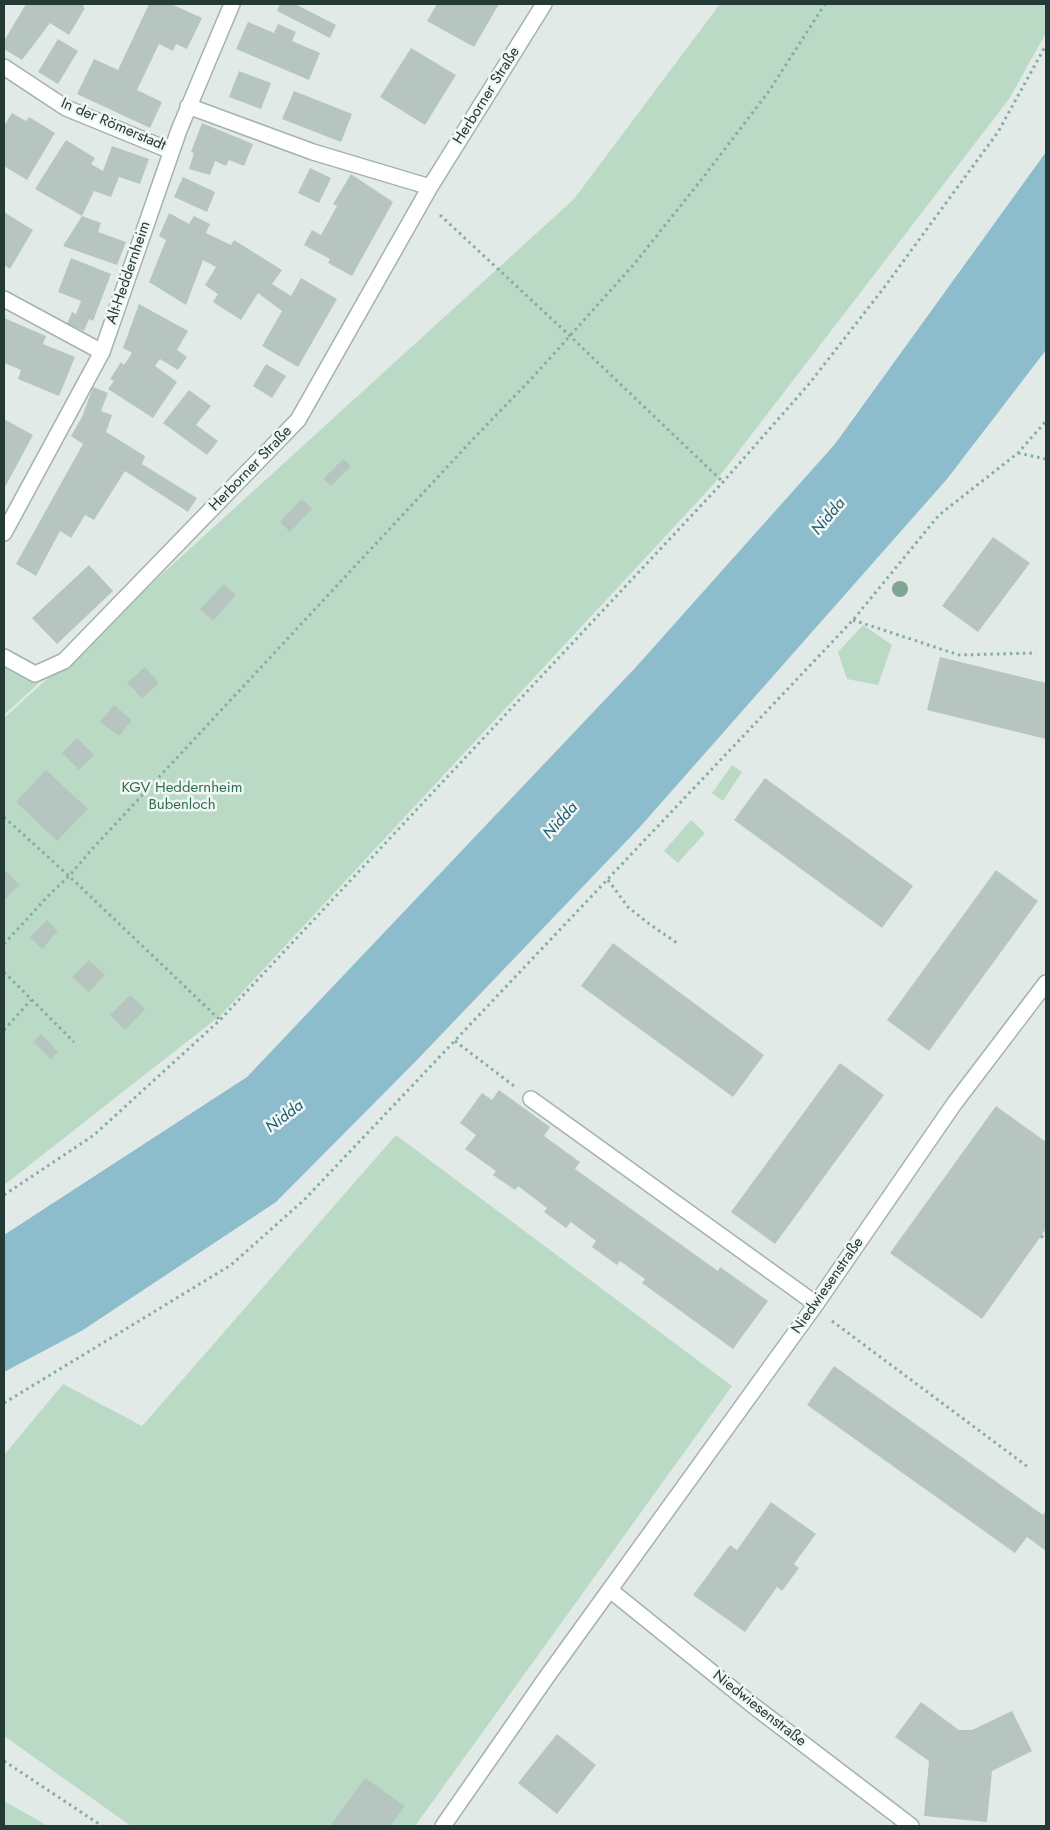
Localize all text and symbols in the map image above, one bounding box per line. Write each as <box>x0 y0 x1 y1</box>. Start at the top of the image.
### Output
street label: Herborner Straße <box>450 44 524 148</box>
street label: In der Römerstadt <box>58 95 168 155</box>
street label: Alt-Heddernheim <box>103 219 155 327</box>
street label: Herborner Straße <box>206 423 296 515</box>
water label: Nidda <box>808 495 850 539</box>
park label: KGV Heddernheim Bubenloch <box>122 779 242 814</box>
water label: Nidda <box>540 799 582 843</box>
water label: Nidda <box>262 1097 308 1137</box>
street label: Niedwiesenstraße <box>788 1234 868 1338</box>
street label: Niedwiesenstraße <box>709 1667 809 1751</box>

